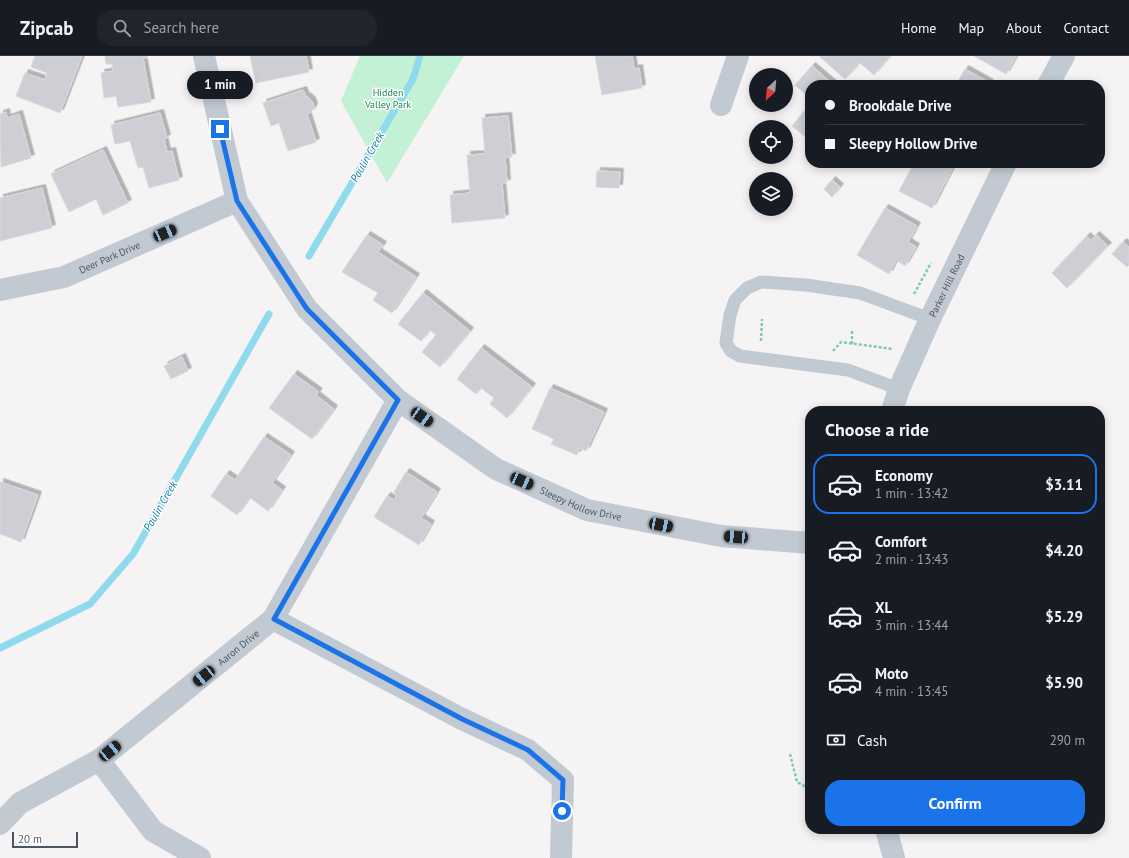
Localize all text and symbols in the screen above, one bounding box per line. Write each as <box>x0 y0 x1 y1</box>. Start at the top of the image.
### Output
search box <box>97 10 377 46</box>
text: Zipcab <box>20 16 73 40</box>
icon: search <box>111 17 133 39</box>
text: Search here <box>143 18 219 37</box>
text: Home <box>901 19 936 37</box>
text: Map <box>958 19 984 37</box>
text: About <box>1006 19 1042 37</box>
text: Contact <box>1064 19 1109 37</box>
north arrow <box>749 68 793 112</box>
map controls <box>749 68 793 216</box>
callout: 1 min <box>187 71 253 99</box>
text: 1 min <box>204 76 236 93</box>
park label: Hidden Valley Park <box>364 86 411 111</box>
text: Brookdale Drive <box>849 96 952 115</box>
route end <box>211 120 229 138</box>
button: locate <box>749 120 793 164</box>
water label: Paulin Creek <box>347 128 388 185</box>
text: Sleepy Hollow Drive <box>849 134 977 153</box>
button: layers <box>749 172 793 216</box>
car <box>152 223 178 243</box>
street label: Deer Park Drive <box>77 238 143 277</box>
street label: Parker Hill Road <box>926 252 968 319</box>
car <box>409 405 435 429</box>
text: Choose a ride <box>825 418 929 441</box>
icon: car <box>827 466 863 502</box>
text: Economy <box>875 466 933 485</box>
car <box>509 471 535 491</box>
text: $3.11 <box>1045 475 1083 494</box>
water label: Paulin Creek <box>140 477 181 534</box>
street label: Sleepy Hollow Drive <box>538 484 623 524</box>
text: 1 min · 13:42 <box>875 485 948 502</box>
car <box>648 517 674 533</box>
car <box>724 530 748 544</box>
icon: car <box>827 532 863 568</box>
text: Comfort <box>875 532 927 551</box>
text: $4.20 <box>1045 541 1083 560</box>
text: 2 min · 13:43 <box>875 551 948 568</box>
icon: car <box>827 598 863 634</box>
text: XL <box>875 598 892 617</box>
text: $5.29 <box>1045 607 1083 626</box>
text: 3 min · 13:44 <box>875 617 948 634</box>
street label: Aaron Drive <box>215 627 262 669</box>
car <box>191 664 217 688</box>
icon: car <box>827 664 863 700</box>
text: Moto <box>875 664 908 683</box>
text: $5.90 <box>1045 673 1083 692</box>
text: 4 min · 13:45 <box>875 683 948 700</box>
icon: cash <box>825 729 847 751</box>
text: Cash <box>857 731 887 750</box>
text: 290 m <box>1050 732 1085 749</box>
car <box>97 739 123 763</box>
button: Confirm <box>825 780 1085 826</box>
route start <box>553 802 571 820</box>
scale bar <box>12 830 78 849</box>
text: 20 m <box>18 832 42 846</box>

